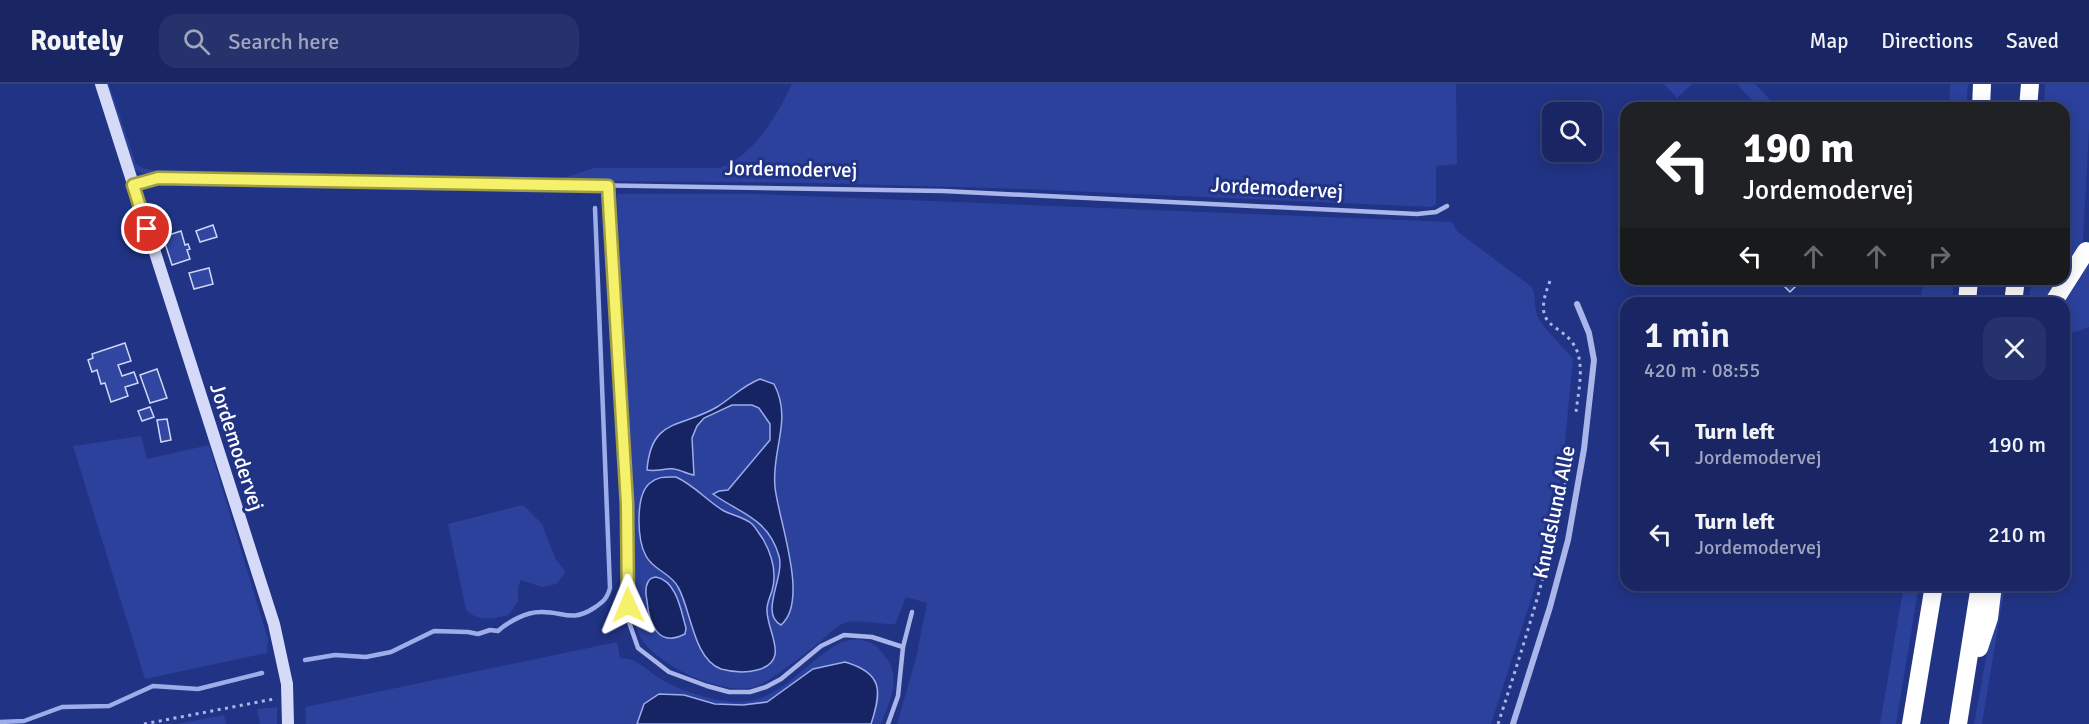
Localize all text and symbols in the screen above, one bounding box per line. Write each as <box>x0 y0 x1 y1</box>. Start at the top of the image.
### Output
search box <box>159 14 579 68</box>
text: Routely <box>30 24 123 58</box>
icon: search <box>180 25 213 58</box>
text: Search here <box>228 28 339 55</box>
text: Map <box>1810 28 1848 54</box>
text: Directions <box>1881 28 1973 54</box>
text: Saved <box>2006 28 2059 54</box>
map controls <box>1542 102 1602 162</box>
button: search <box>1542 102 1602 162</box>
text: 190 m <box>1743 123 1854 174</box>
icon: left <box>1644 126 1722 204</box>
street label: Jordemodervej <box>724 155 858 183</box>
street label: Jordemodervej <box>1210 172 1344 204</box>
text: Jordemodervej <box>1743 174 1914 207</box>
pin <box>121 203 172 254</box>
icon: arrive <box>130 212 163 245</box>
icon: left <box>1734 240 1767 273</box>
icon: ahead <box>1797 240 1830 273</box>
icon: ahead <box>1860 240 1893 273</box>
icon: right <box>1923 240 1956 273</box>
text: 1 min <box>1644 313 1730 358</box>
button: close <box>1983 317 2046 380</box>
text: 420 m · 08:55 <box>1644 358 1760 383</box>
street label: Jordemodervej <box>204 380 270 514</box>
text: Turn left <box>1695 418 1775 445</box>
icon: left <box>1644 428 1677 461</box>
text: 190 m <box>1988 431 2046 458</box>
street label: Knudslund Alle <box>1527 443 1581 581</box>
text: Jordemodervej <box>1695 445 1821 470</box>
text: Turn left <box>1695 508 1775 535</box>
icon: left <box>1644 518 1677 551</box>
text: 210 m <box>1988 521 2046 548</box>
text: Jordemodervej <box>1695 535 1821 560</box>
position arrow <box>596 573 660 637</box>

